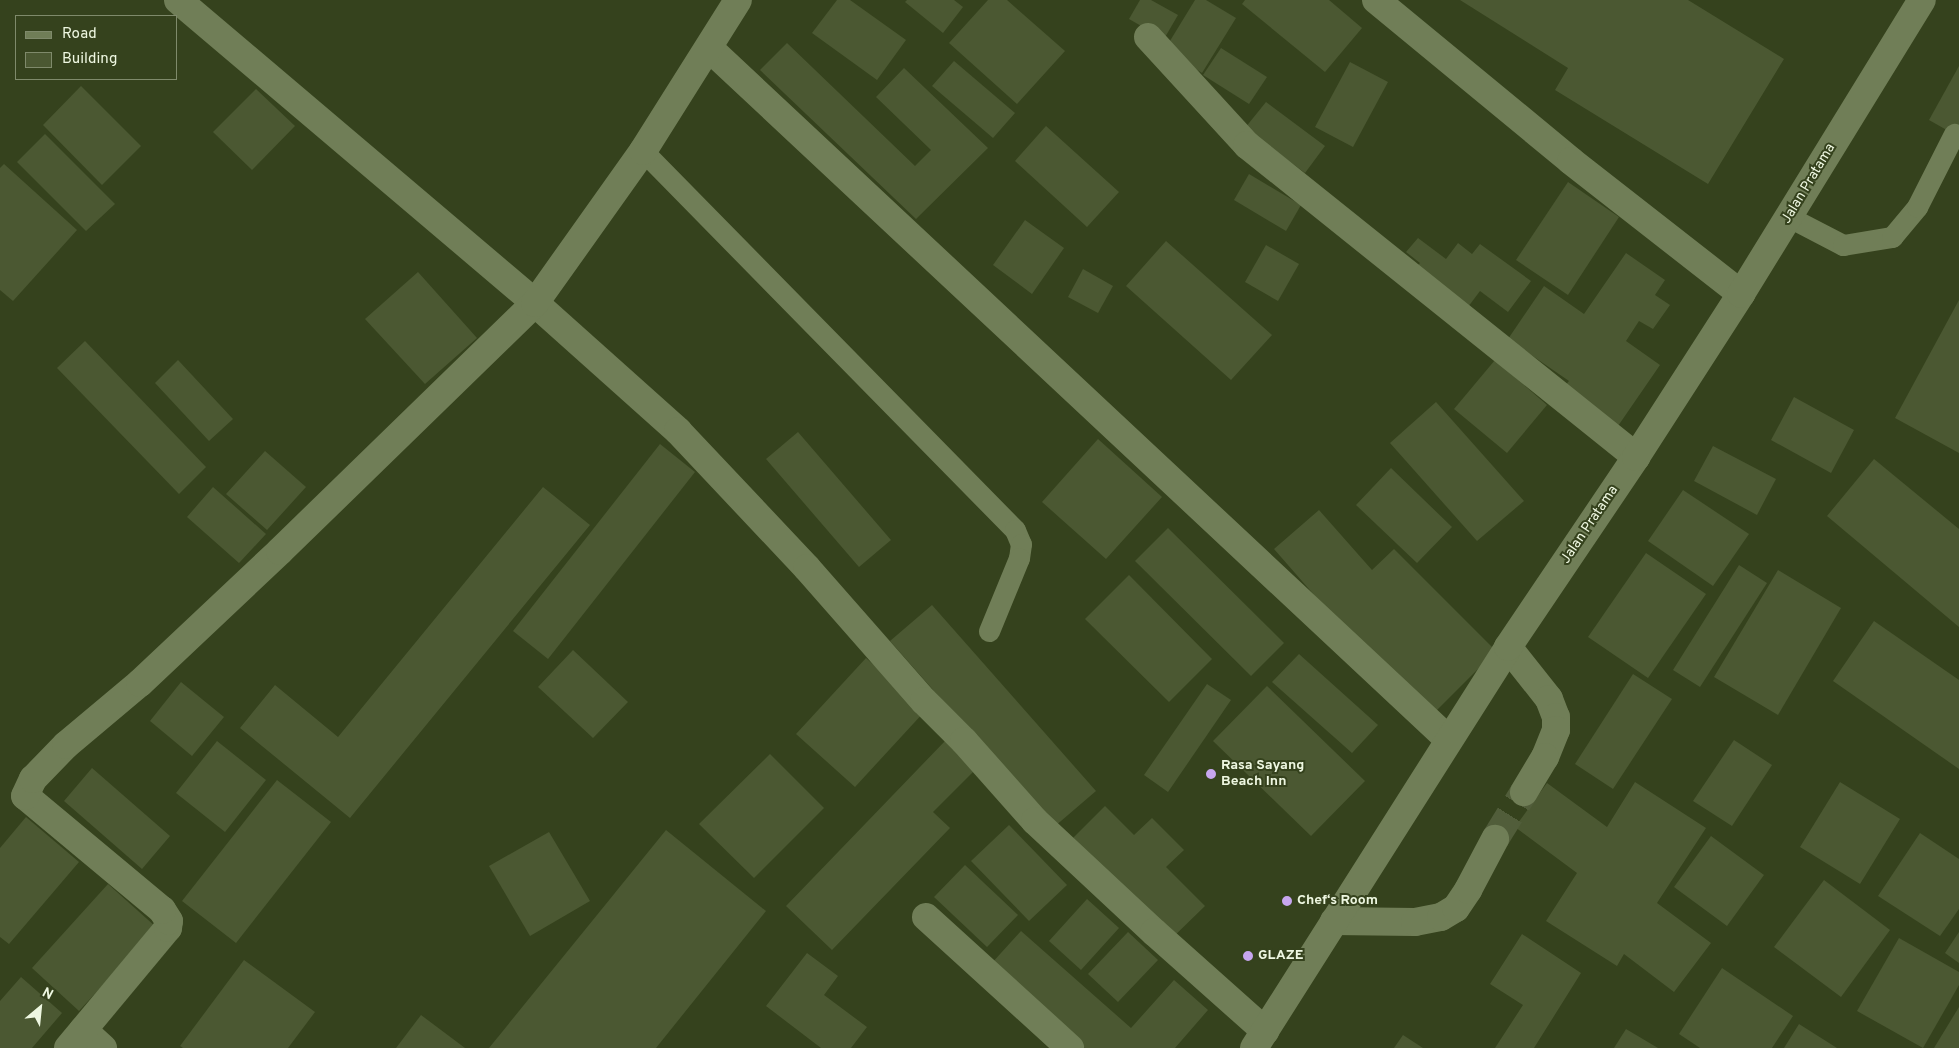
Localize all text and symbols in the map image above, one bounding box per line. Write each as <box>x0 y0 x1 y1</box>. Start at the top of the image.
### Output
legend <box>15 15 178 80</box>
text: Road <box>62 25 97 44</box>
text: Building <box>62 50 117 69</box>
street label: Jalan Pratama <box>1778 141 1840 227</box>
street label: Jalan Pratama <box>1558 483 1622 567</box>
place label: Rasa Sayang Beach Inn <box>1221 758 1304 790</box>
marker: Rasa Sayang Beach Inn <box>1205 768 1217 780</box>
place label: Chef‘s Room <box>1297 893 1378 909</box>
marker: Chef‘s Room <box>1281 895 1293 907</box>
place label: GLAZE <box>1258 948 1303 964</box>
marker: GLAZE <box>1242 950 1254 962</box>
north arrow <box>15 983 65 1033</box>
text: N <box>39 984 56 1004</box>

